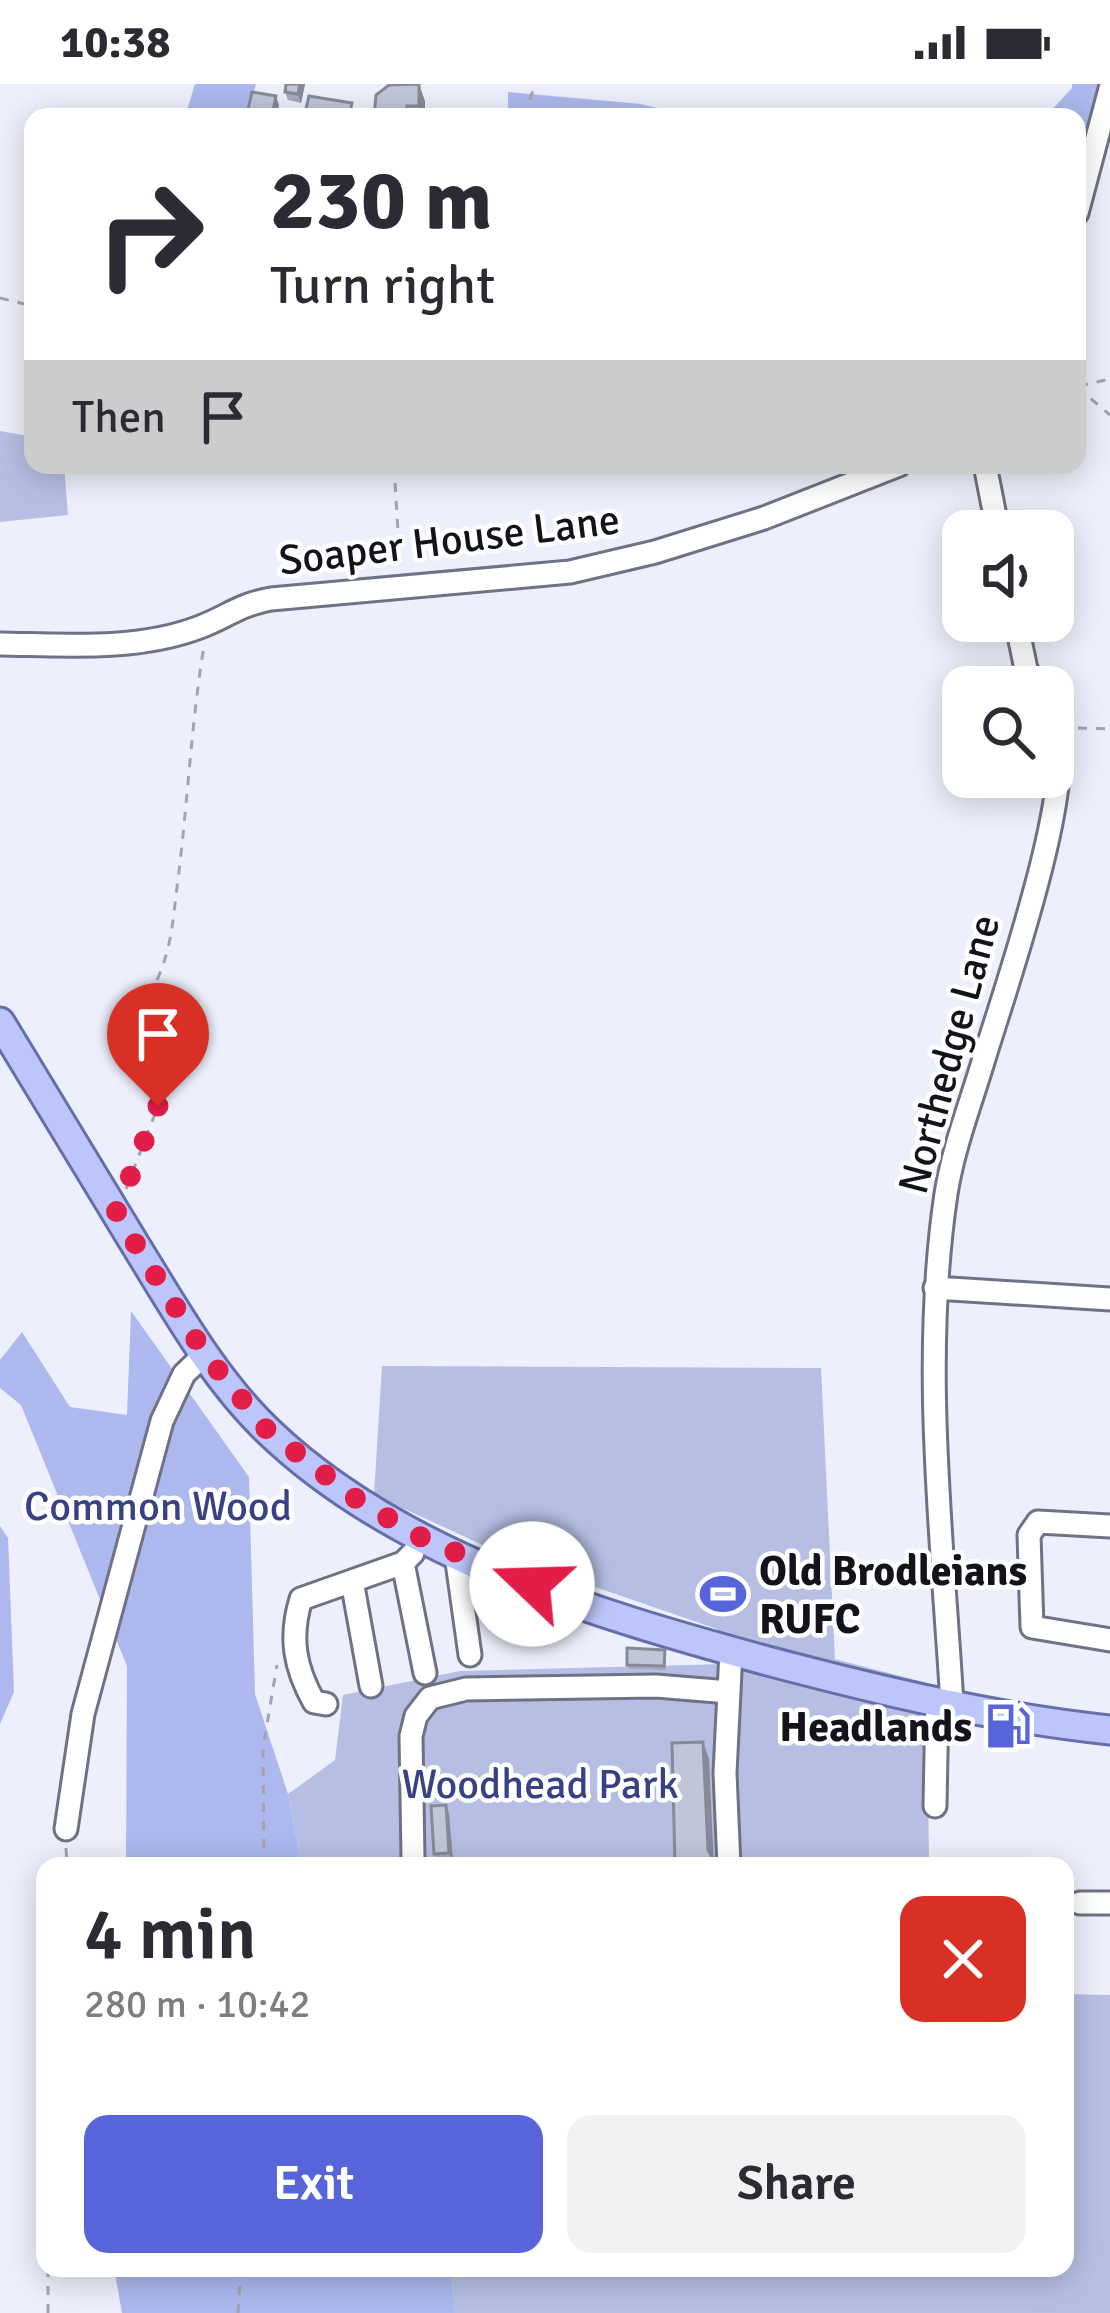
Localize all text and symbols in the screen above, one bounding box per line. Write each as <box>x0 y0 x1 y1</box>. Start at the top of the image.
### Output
text: 10:38 <box>60 15 170 70</box>
text: 230 m <box>270 149 492 253</box>
icon: right <box>72 156 228 312</box>
text: Turn right <box>270 252 495 319</box>
icon: arrive <box>190 384 256 450</box>
text: Then <box>72 390 166 445</box>
street label: Soaper House Lane <box>276 494 622 587</box>
map controls <box>942 510 1074 798</box>
button: sound <box>942 510 1074 642</box>
button: search <box>942 666 1074 798</box>
street label: Northedge Lane <box>888 909 1011 1199</box>
pin <box>107 983 209 1106</box>
icon: arrive <box>125 1001 191 1067</box>
park label: Common Wood <box>24 1481 292 1532</box>
position arrow <box>469 1521 595 1647</box>
place label: Old Brodleians RUFC <box>759 1546 1027 1645</box>
sports icon: Old Brodleians RUFC <box>698 1569 748 1619</box>
fuel station icon: Headlands <box>983 1701 1033 1751</box>
place label: Headlands <box>779 1702 972 1753</box>
park label: Woodhead Park <box>401 1759 679 1810</box>
text: 4 min <box>84 1890 256 1979</box>
button: close <box>900 1896 1026 2022</box>
text: 280 m · 10:42 <box>84 1980 311 2028</box>
button: Exit <box>84 2115 543 2253</box>
button: Share <box>567 2115 1026 2253</box>

